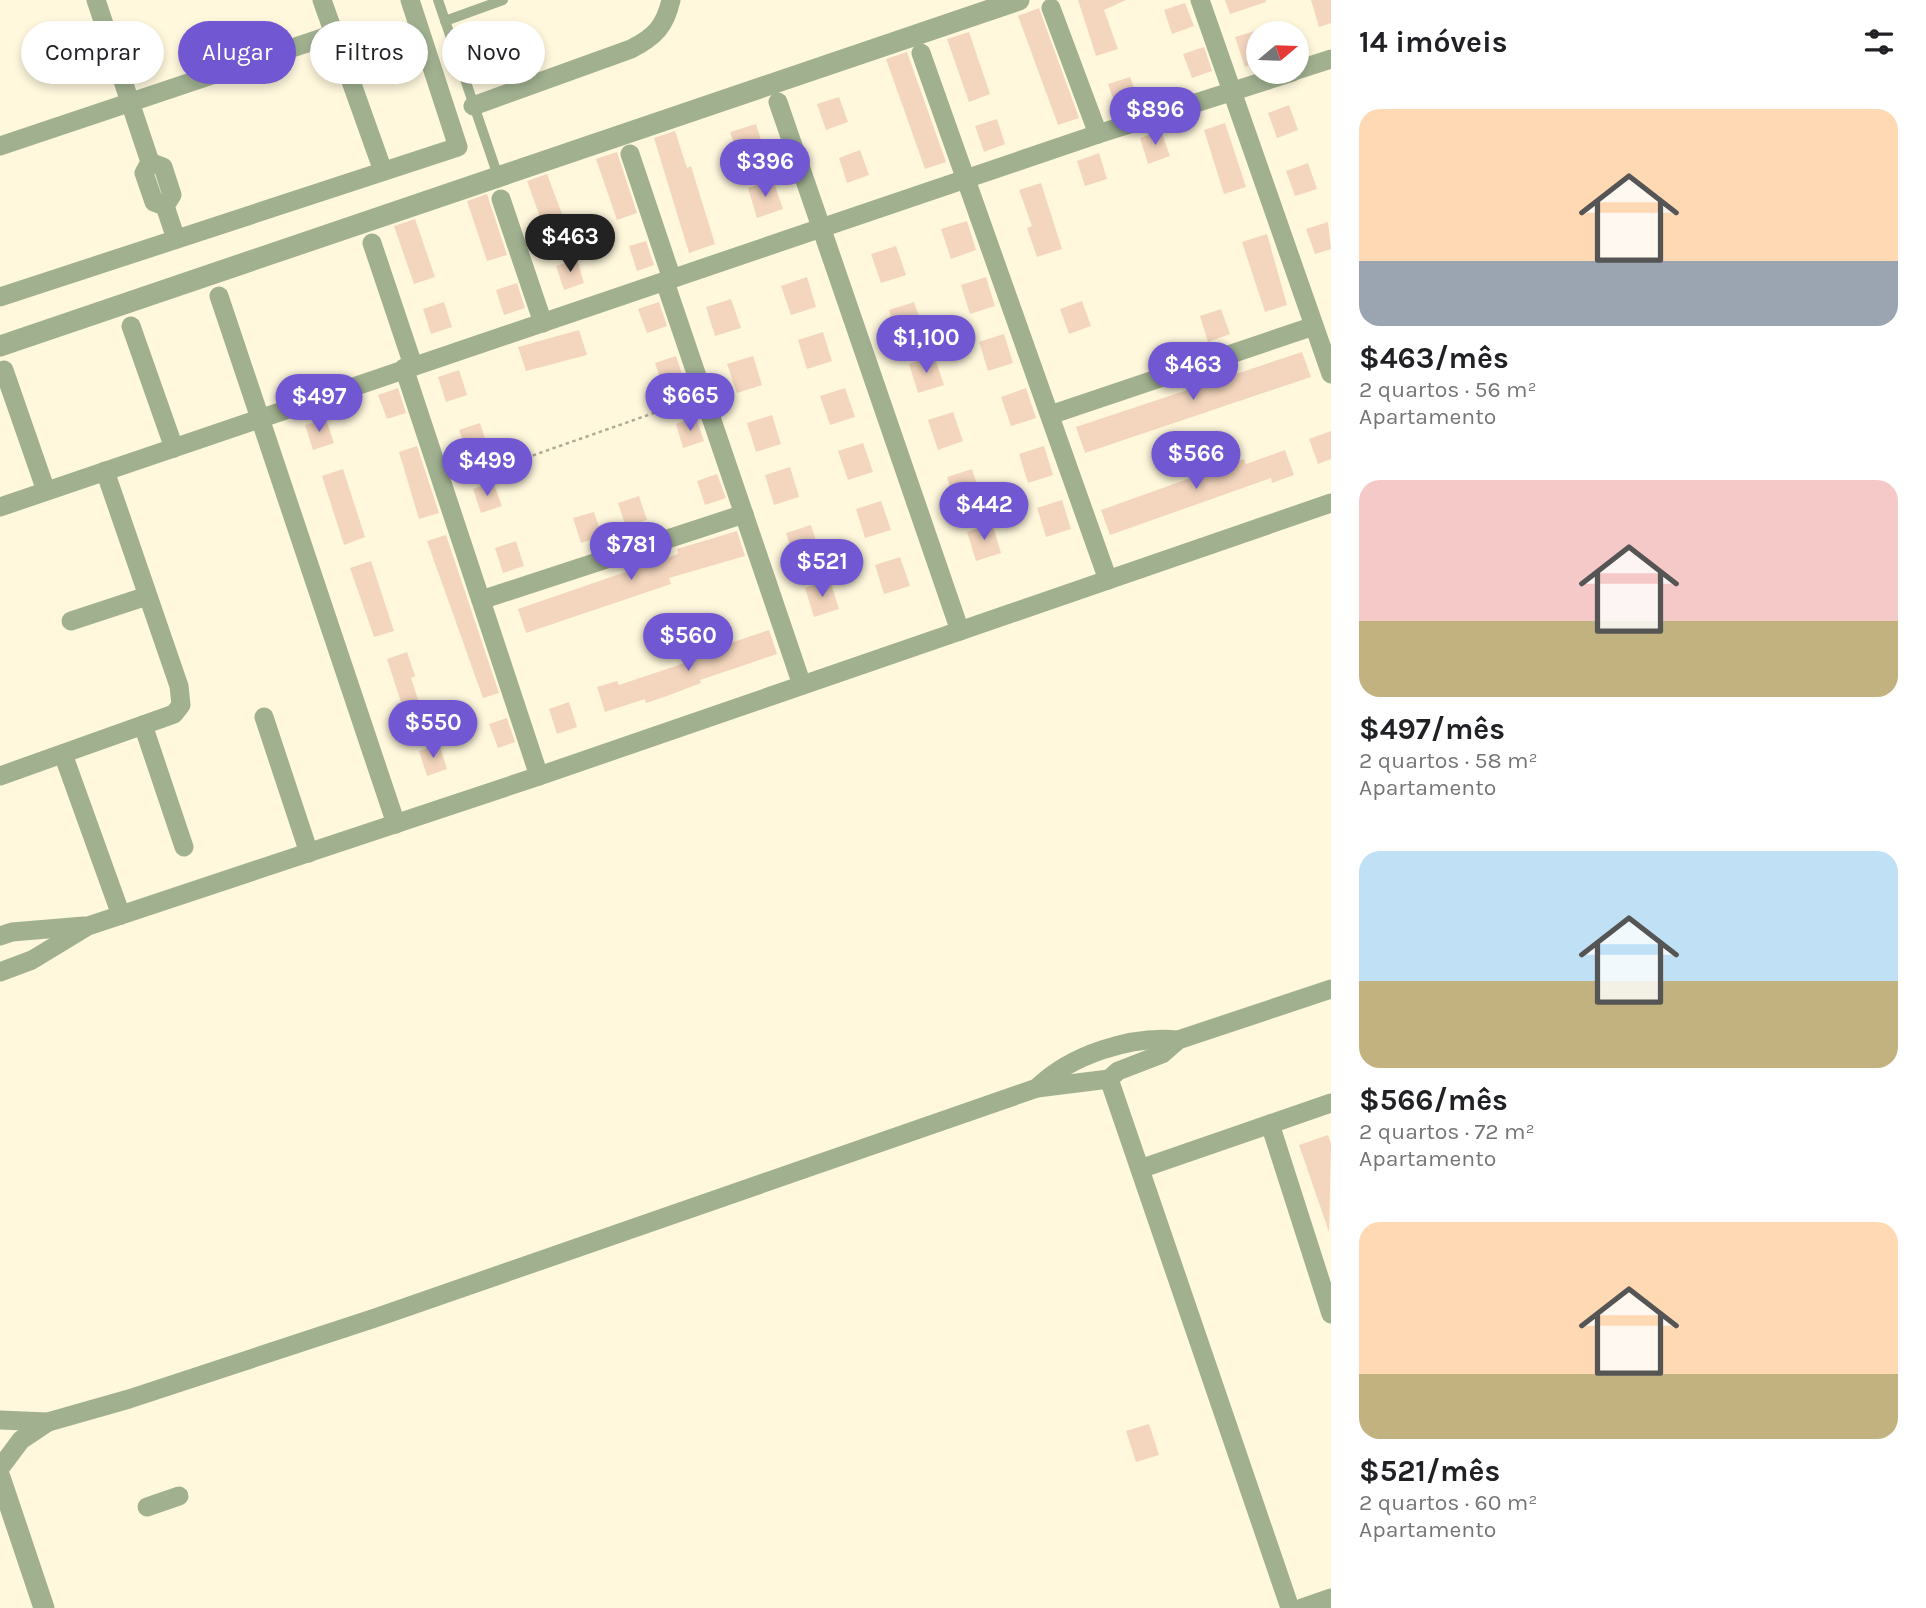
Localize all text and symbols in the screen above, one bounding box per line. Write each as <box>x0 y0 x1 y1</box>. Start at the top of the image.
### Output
chip: Comprar <box>21 21 164 84</box>
chip: Alugar <box>178 21 296 84</box>
chip: Filtros <box>310 21 428 84</box>
chip: Novo <box>442 21 545 84</box>
north arrow <box>1246 21 1309 84</box>
map controls <box>1246 21 1309 84</box>
icon: filters <box>1860 23 1898 61</box>
text: 14 imóveis <box>1359 24 1508 60</box>
pin: $896 <box>1114 88 1196 147</box>
text: $896 <box>1126 96 1184 123</box>
pin: $396 <box>724 140 806 199</box>
text: $396 <box>736 148 794 175</box>
icon: home <box>1566 155 1692 281</box>
pin: $463 <box>529 215 611 274</box>
text: $463 <box>541 223 599 250</box>
pin: $1,100 <box>869 316 983 375</box>
text: $1,100 <box>892 324 960 351</box>
text: $463/mês <box>1359 340 1509 376</box>
pin: $463 <box>1152 342 1234 402</box>
text: $463 <box>1164 351 1222 378</box>
pin: $497 <box>278 374 360 434</box>
pin: $665 <box>649 374 731 433</box>
text: 2 quartos · 56 m² <box>1359 376 1537 403</box>
text: $665 <box>661 382 719 409</box>
text: $497 <box>291 383 347 410</box>
text: Apartamento <box>1359 403 1496 430</box>
pin: $566 <box>1155 432 1237 491</box>
pin: $499 <box>446 438 528 498</box>
text: $566 <box>1167 440 1225 467</box>
text: $499 <box>458 447 516 474</box>
pin: $442 <box>943 482 1025 542</box>
text: $442 <box>955 491 1013 518</box>
pin: $781 <box>590 522 672 582</box>
icon: home <box>1566 526 1692 652</box>
text: $781 <box>606 531 656 558</box>
pin: $521 <box>781 540 863 599</box>
text: $521 <box>796 548 848 575</box>
pin: $560 <box>647 614 729 673</box>
text: $560 <box>659 622 717 649</box>
pin: $550 <box>392 700 474 760</box>
text: $550 <box>404 709 462 736</box>
text: $497/mês <box>1359 711 1505 747</box>
text: 2 quartos · 58 m² <box>1359 747 1538 774</box>
text: Apartamento <box>1359 774 1496 801</box>
icon: home <box>1566 897 1692 1023</box>
text: $566/mês <box>1359 1082 1508 1118</box>
text: 2 quartos · 72 m² <box>1359 1118 1535 1145</box>
text: Apartamento <box>1359 1145 1496 1172</box>
icon: home <box>1566 1268 1692 1394</box>
text: $521/mês <box>1359 1453 1500 1489</box>
text: 2 quartos · 60 m² <box>1359 1489 1538 1516</box>
text: Apartamento <box>1359 1516 1496 1543</box>

